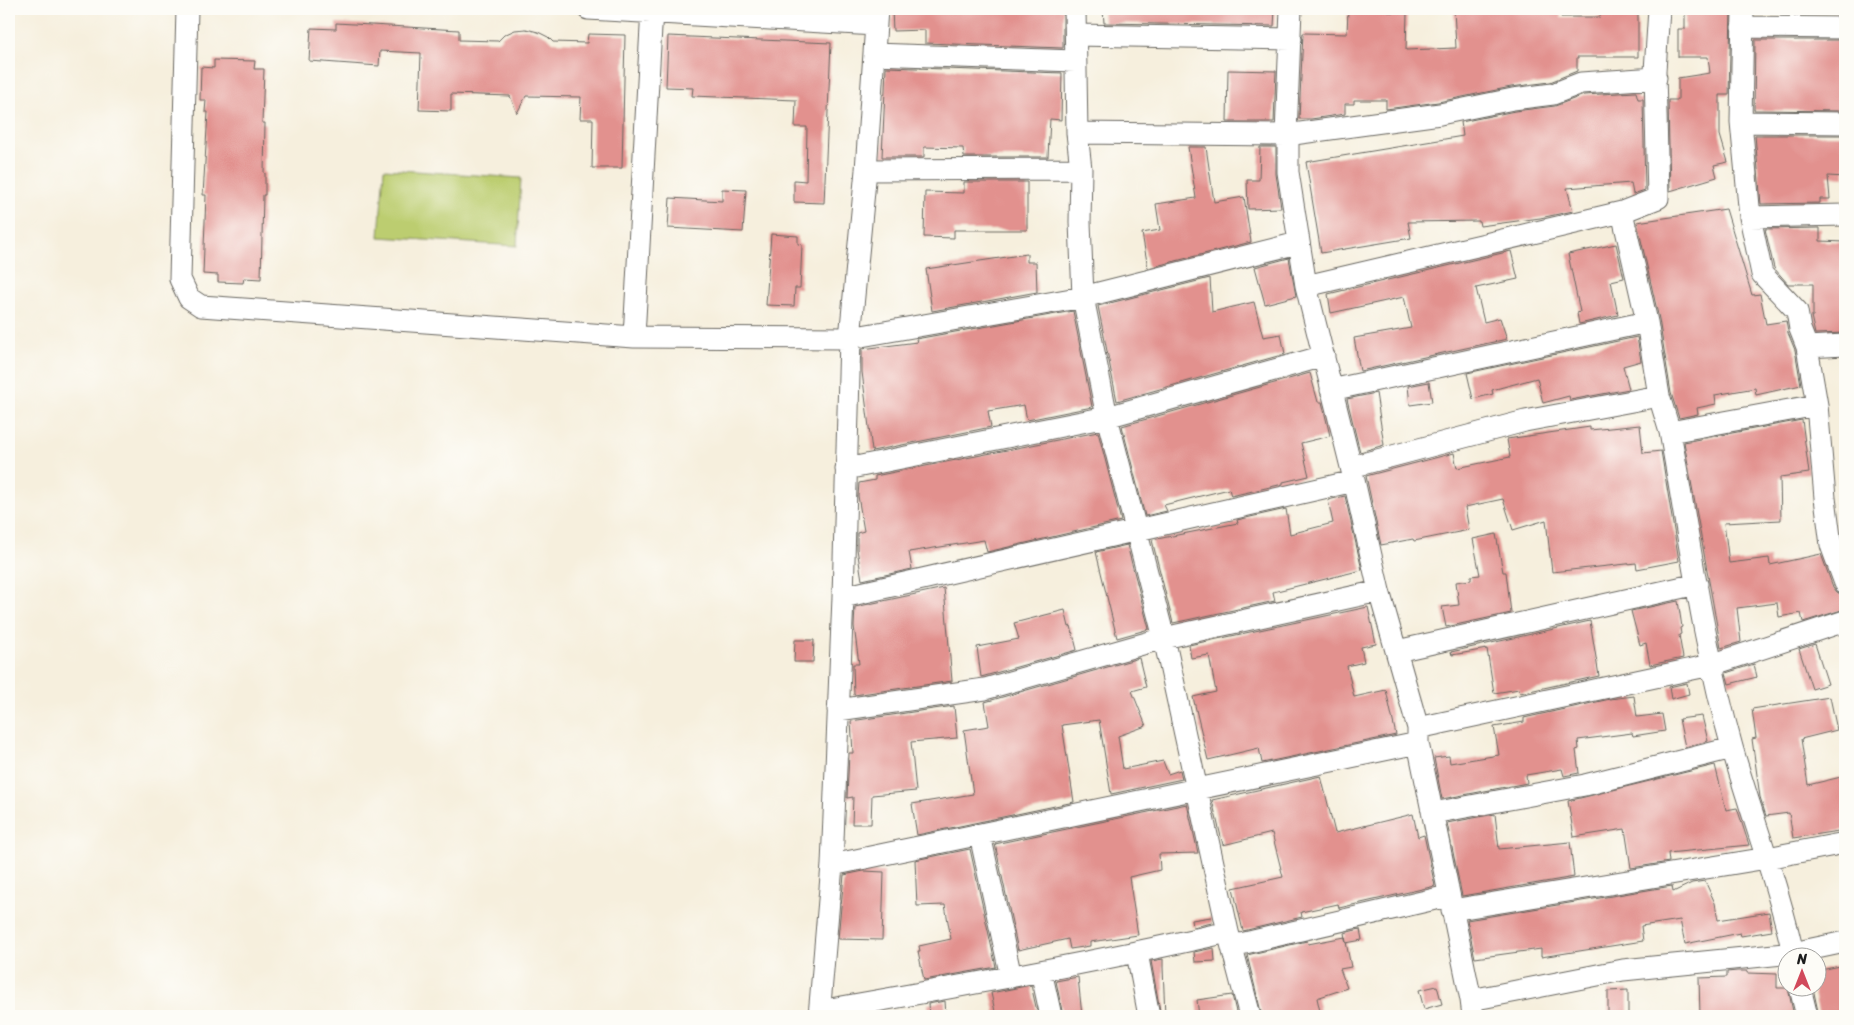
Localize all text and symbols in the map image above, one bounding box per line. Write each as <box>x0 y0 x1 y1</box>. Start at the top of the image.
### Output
text: N <box>1796 947 1807 972</box>
north arrow <box>1776 948 1826 998</box>

